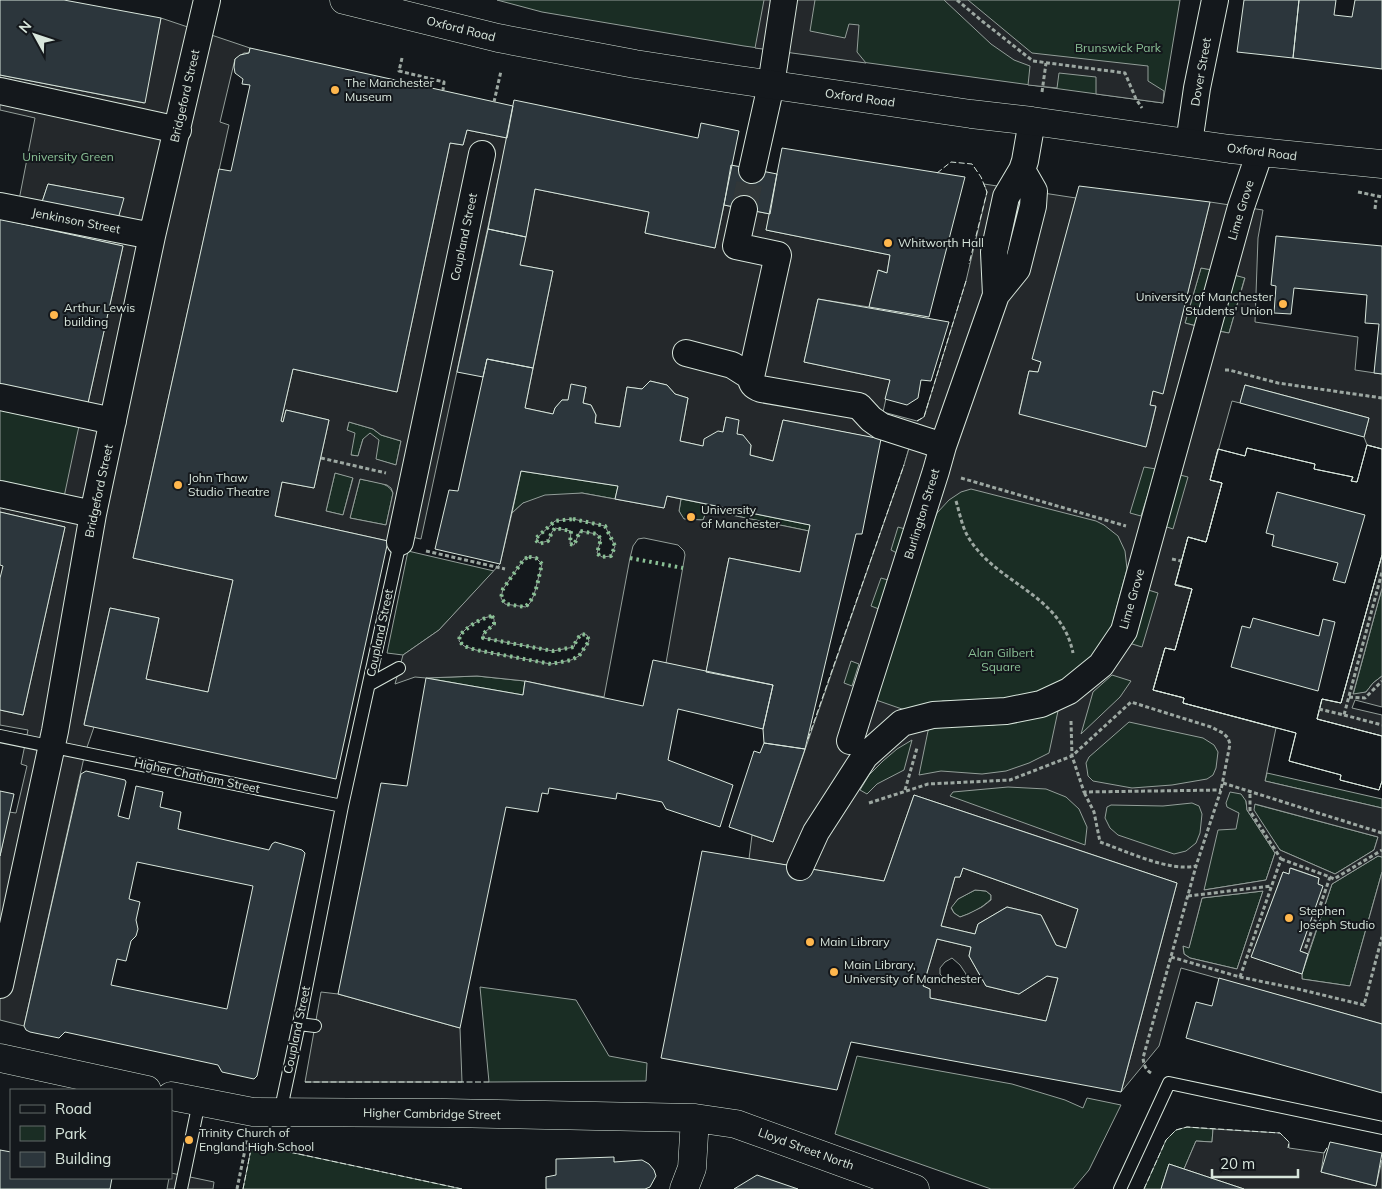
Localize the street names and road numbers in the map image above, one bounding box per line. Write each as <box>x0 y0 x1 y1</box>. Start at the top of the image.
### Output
street label: Oxford Road <box>425 13 497 44</box>
street label: Dover Street <box>1187 37 1214 107</box>
street label: Bridgeford Street <box>167 48 202 144</box>
street label: Oxford Road <box>824 85 896 110</box>
street label: Oxford Road <box>1226 140 1298 163</box>
street label: Lime Grove <box>1224 178 1257 242</box>
street label: Coupland Street <box>447 192 480 282</box>
street label: Jenkinson Street <box>31 205 122 236</box>
street label: Bridgeford Street <box>81 443 116 539</box>
street label: Burlington Street <box>901 467 942 561</box>
street label: Lime Grove <box>1116 567 1147 631</box>
street label: Coupland Street <box>363 588 396 678</box>
street label: Higher Chatham Street <box>133 755 261 796</box>
street label: Coupland Street <box>280 985 313 1075</box>
street label: Higher Cambridge Street <box>363 1105 501 1122</box>
street label: Lloyd Street North <box>756 1124 856 1173</box>

